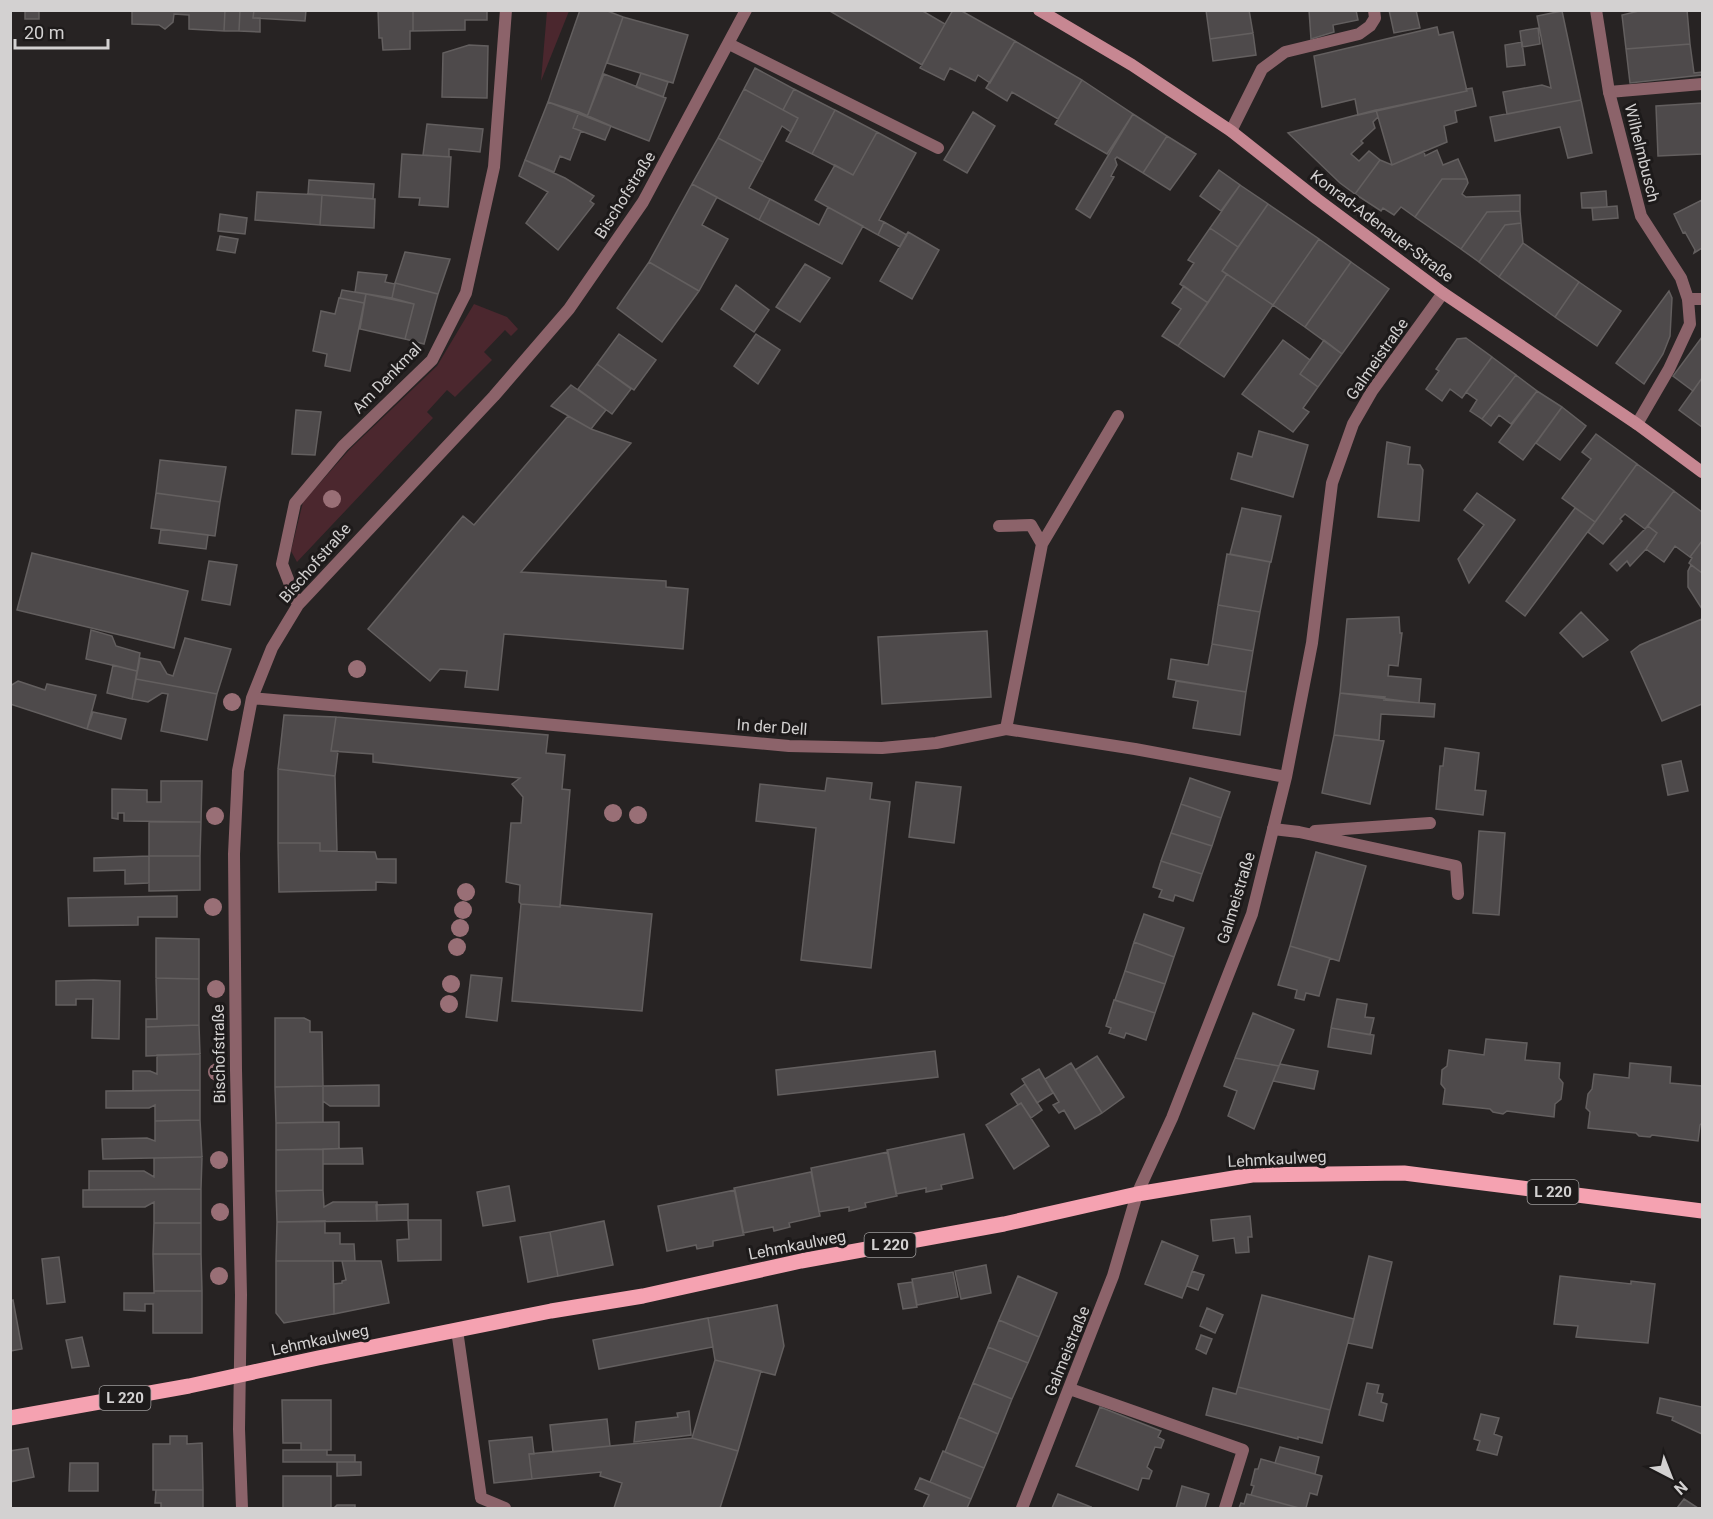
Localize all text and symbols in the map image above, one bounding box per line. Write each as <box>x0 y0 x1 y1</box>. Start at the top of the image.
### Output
scale bar <box>15 12 108 50</box>
text: 20 m <box>24 22 64 43</box>
street label: Wilhelmbusch <box>1621 102 1663 204</box>
street label: Bischofstraße <box>591 148 659 242</box>
street label: Konrad-Adenauer-Straße <box>1307 166 1457 286</box>
street label: Galmeistraße <box>1342 315 1412 403</box>
street label: Am Denkmal <box>349 339 425 417</box>
street label: Bischofstraße <box>275 519 355 607</box>
street label: In der Dell <box>736 715 808 739</box>
street label: Galmeistraße <box>1213 850 1259 946</box>
street label: Bischofstraße <box>209 1004 229 1104</box>
street label: Lehmkaulweg <box>1227 1147 1327 1171</box>
road number: L 220 <box>1528 1180 1578 1204</box>
street label: Lehmkaulweg <box>747 1226 847 1264</box>
road number: L 220 <box>864 1233 916 1257</box>
street label: Galmeistraße <box>1040 1303 1094 1399</box>
street label: Lehmkaulweg <box>270 1320 370 1360</box>
road number: L 220 <box>100 1386 150 1410</box>
north arrow <box>1641 1447 1701 1507</box>
text: N <box>1670 1477 1691 1499</box>

